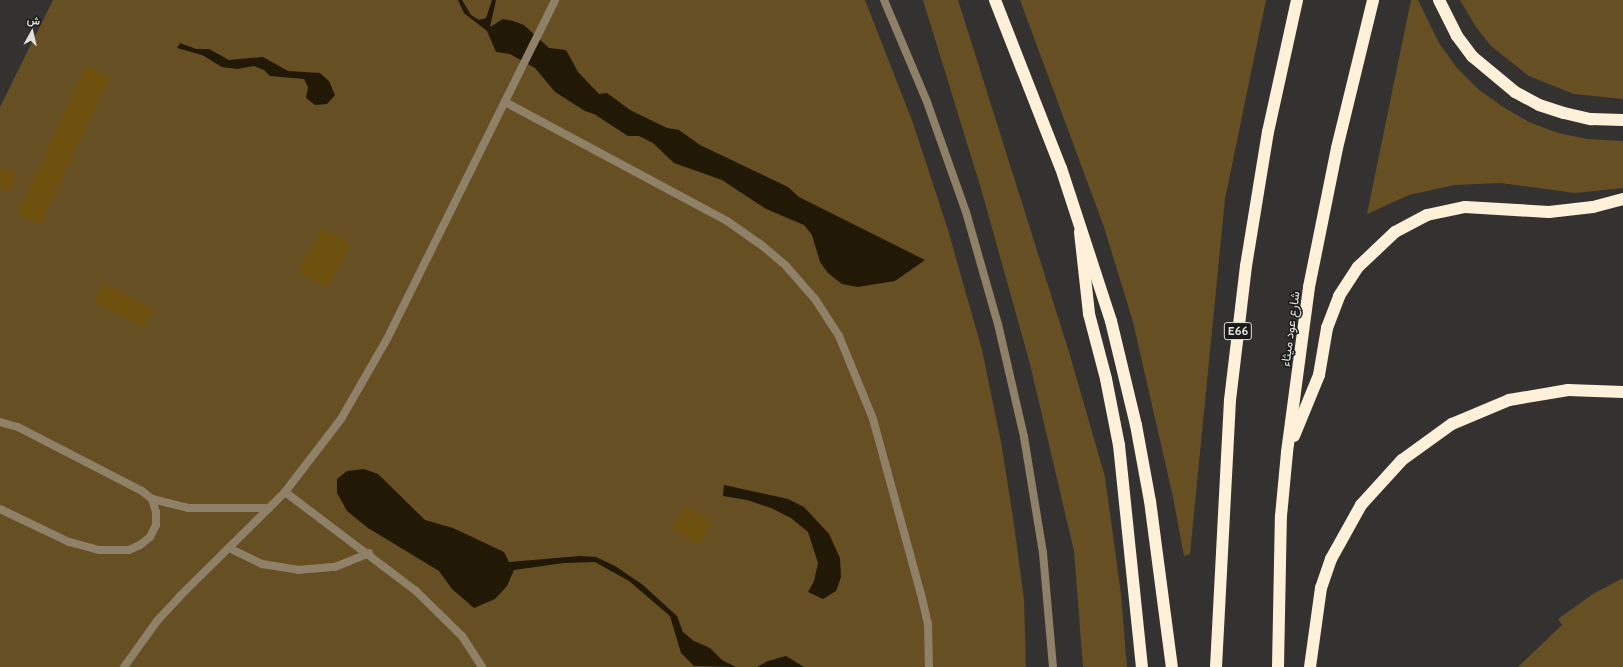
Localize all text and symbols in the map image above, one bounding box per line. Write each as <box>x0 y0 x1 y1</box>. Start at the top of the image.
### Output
north arrow <box>12 12 52 52</box>
text: ش <box>26 12 41 28</box>
street label: شارع عود ميثاء <box>1277 290 1303 368</box>
road number: E66 <box>1223 321 1253 341</box>

